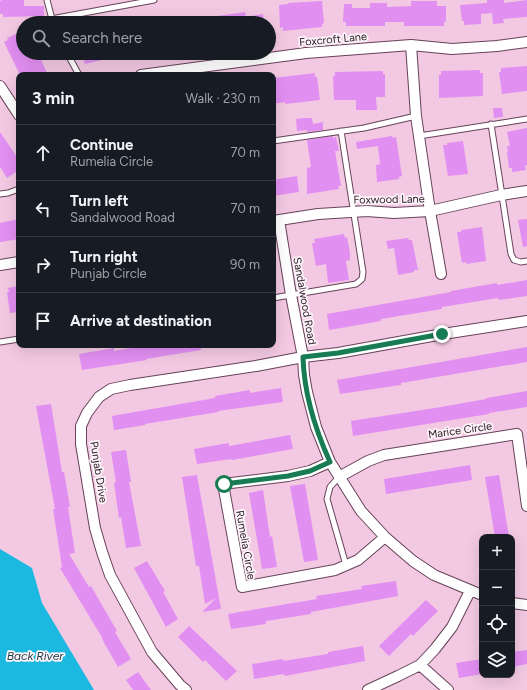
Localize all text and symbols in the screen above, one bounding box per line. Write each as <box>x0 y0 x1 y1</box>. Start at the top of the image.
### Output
search box <box>16 16 276 60</box>
icon: search <box>30 27 52 49</box>
text: Search here <box>62 29 142 47</box>
street label: Foxcroft Lane <box>299 30 367 49</box>
text: 3 min <box>32 88 74 108</box>
text: Walk · 230 m <box>186 91 260 106</box>
text: Continue <box>70 136 133 154</box>
icon: ahead <box>32 142 54 164</box>
text: 70 m <box>230 145 260 160</box>
text: Rumelia Circle <box>70 154 153 169</box>
text: Turn left <box>70 192 128 210</box>
street label: Foxwood Lane <box>353 192 425 207</box>
icon: left <box>32 198 54 220</box>
text: 70 m <box>230 201 260 216</box>
text: Sandalwood Road <box>70 210 175 225</box>
text: Turn right <box>70 248 138 266</box>
icon: right <box>32 254 54 276</box>
street label: Sandalwood Road <box>290 256 319 346</box>
text: 90 m <box>230 257 260 272</box>
text: Punjab Circle <box>70 266 147 281</box>
icon: arrive <box>32 310 54 332</box>
text: Arrive at destination <box>70 312 211 330</box>
route end <box>433 325 451 343</box>
street label: Marice Circle <box>427 420 493 441</box>
street label: Punjab Drive <box>87 441 110 504</box>
route start <box>215 475 233 493</box>
street label: Rumelia Circle <box>233 509 258 581</box>
map controls <box>479 534 515 678</box>
button: + <box>479 534 515 570</box>
button: − <box>479 570 515 606</box>
button: locate <box>479 606 515 642</box>
button: layers <box>479 642 515 678</box>
water label: Back River <box>7 649 64 663</box>

